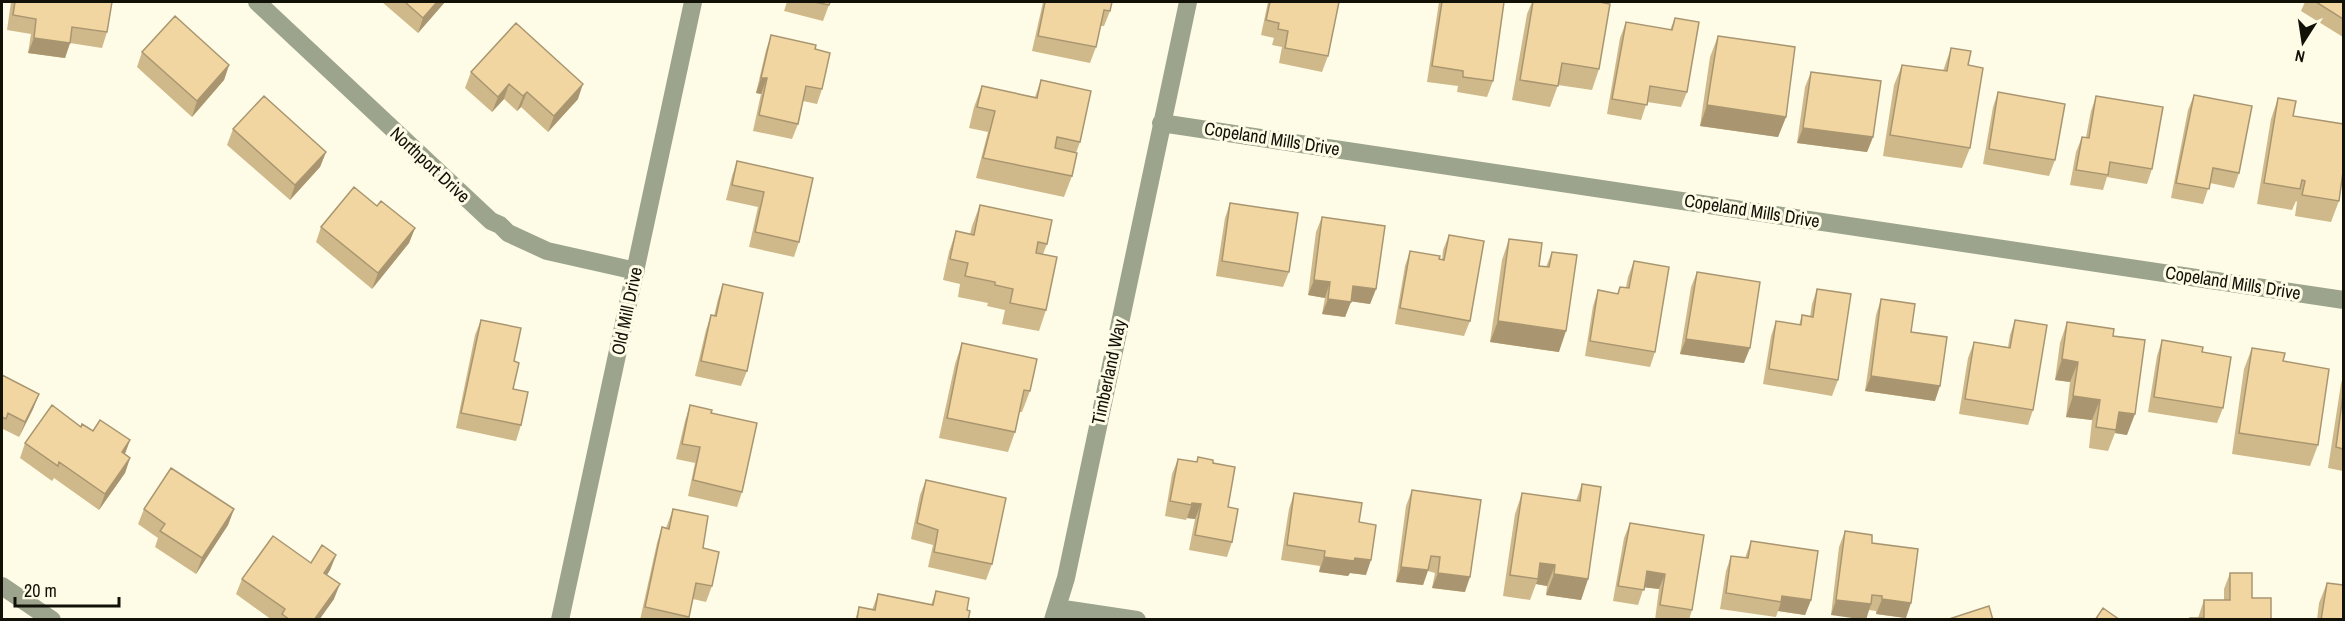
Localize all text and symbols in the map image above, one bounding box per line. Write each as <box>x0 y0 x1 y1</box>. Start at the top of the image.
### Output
north arrow <box>2273 12 2333 72</box>
text: N <box>2293 45 2307 68</box>
street label: Copeland Mills Drive <box>1202 115 1342 162</box>
street label: Northport Drive <box>385 121 476 208</box>
street label: Copeland Mills Drive <box>1682 187 1822 234</box>
street label: Copeland Mills Drive <box>2163 259 2303 306</box>
street label: Old Mill Drive <box>605 265 648 357</box>
street label: Timberland Way <box>1085 316 1132 427</box>
scale bar <box>15 570 118 608</box>
text: 20 m <box>24 578 57 603</box>

